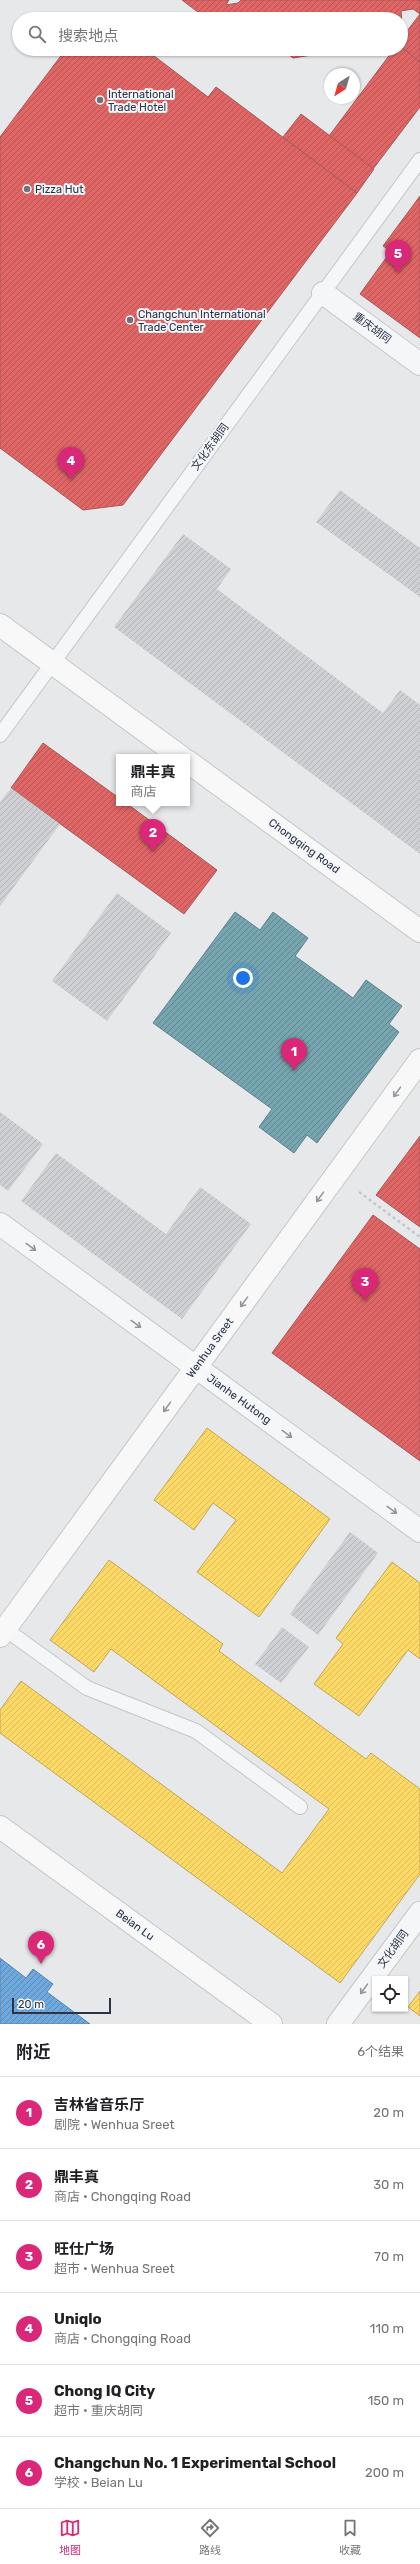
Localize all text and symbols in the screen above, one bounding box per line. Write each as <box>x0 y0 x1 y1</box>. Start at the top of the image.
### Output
search box <box>12 12 408 56</box>
icon: search <box>26 23 48 45</box>
text: 搜索地点 <box>58 27 118 45</box>
north arrow <box>324 68 360 104</box>
place label: International Trade Hotel <box>108 88 174 114</box>
marker: International Trade Hotel <box>95 95 105 105</box>
place label: Pizza Hut <box>35 183 84 196</box>
marker: Pizza Hut <box>22 184 32 194</box>
pin: 5 <box>385 240 411 273</box>
place label: Changchun International Trade Center <box>138 308 266 334</box>
street label: 重庆胡同 <box>350 310 394 346</box>
marker: Changchun International Trade Center <box>125 315 135 325</box>
street label: 文化东胡同 <box>189 421 231 473</box>
pin: 4 <box>58 447 84 480</box>
popup <box>116 754 190 806</box>
text: 鼎丰真 <box>130 763 176 781</box>
text: 商店 <box>130 784 157 799</box>
street label: Chongqing Road <box>266 816 342 876</box>
pin: 2 <box>140 819 166 852</box>
your location <box>233 968 253 988</box>
pin: 1 <box>281 1038 307 1071</box>
one-way arrow <box>393 1086 401 1097</box>
one-way arrow <box>316 1191 325 1202</box>
one-way arrow <box>26 1243 37 1251</box>
pin: 3 <box>352 1268 378 1301</box>
one-way arrow <box>240 1296 248 1307</box>
street label: Wenhua Sreet <box>184 1315 237 1381</box>
one-way arrow <box>131 1320 142 1328</box>
street label: Jianhe Hutong <box>204 1371 274 1427</box>
one-way arrow <box>163 1401 171 1412</box>
one-way arrow <box>281 1430 292 1438</box>
one-way arrow <box>386 1506 397 1514</box>
street label: Beian Lu <box>113 1907 157 1943</box>
street label: 文化胡同 <box>375 1927 411 1971</box>
pin: 6 <box>28 1931 54 1964</box>
map controls <box>372 1976 408 2012</box>
button: locate <box>372 1976 408 2012</box>
one-way arrow <box>360 1984 368 1995</box>
scale bar <box>12 1996 111 2015</box>
text: 20 m <box>18 1998 44 2011</box>
text: 附近 <box>16 2042 50 2062</box>
text: 6个结果 <box>357 2044 404 2059</box>
text: 吉林省音乐厅 <box>54 2096 144 2114</box>
text: 1 <box>26 2105 32 2120</box>
text: 20 m <box>373 2105 404 2120</box>
text: 剧院 · Wenhua Sreet <box>54 2117 175 2132</box>
text: 鼎丰真 <box>54 2168 99 2186</box>
text: 2 <box>25 2177 33 2192</box>
text: 30 m <box>373 2177 404 2192</box>
text: 商店 · Chongqing Road <box>54 2189 191 2204</box>
text: 旺仕广场 <box>54 2240 114 2258</box>
text: 3 <box>25 2249 33 2264</box>
text: 70 m <box>374 2249 404 2264</box>
text: 超市 · Wenhua Sreet <box>54 2261 175 2276</box>
text: Uniqlo <box>54 2310 102 2328</box>
text: 4 <box>25 2321 33 2336</box>
text: 110 m <box>370 2321 404 2336</box>
text: 商店 · Chongqing Road <box>54 2331 191 2346</box>
text: Chong IQ City <box>54 2382 155 2400</box>
text: 5 <box>25 2393 33 2408</box>
text: 150 m <box>368 2393 404 2408</box>
text: 超市 · 重庆胡同 <box>54 2403 143 2418</box>
text: Changchun No. 1 Experimental School <box>54 2454 336 2472</box>
text: 6 <box>25 2465 33 2480</box>
text: 200 m <box>365 2465 404 2480</box>
text: 学校 · Beian Lu <box>54 2475 143 2490</box>
tab: 地图 <box>59 2517 81 2557</box>
tab: 路线 <box>199 2517 221 2557</box>
tab: 收藏 <box>339 2517 361 2557</box>

